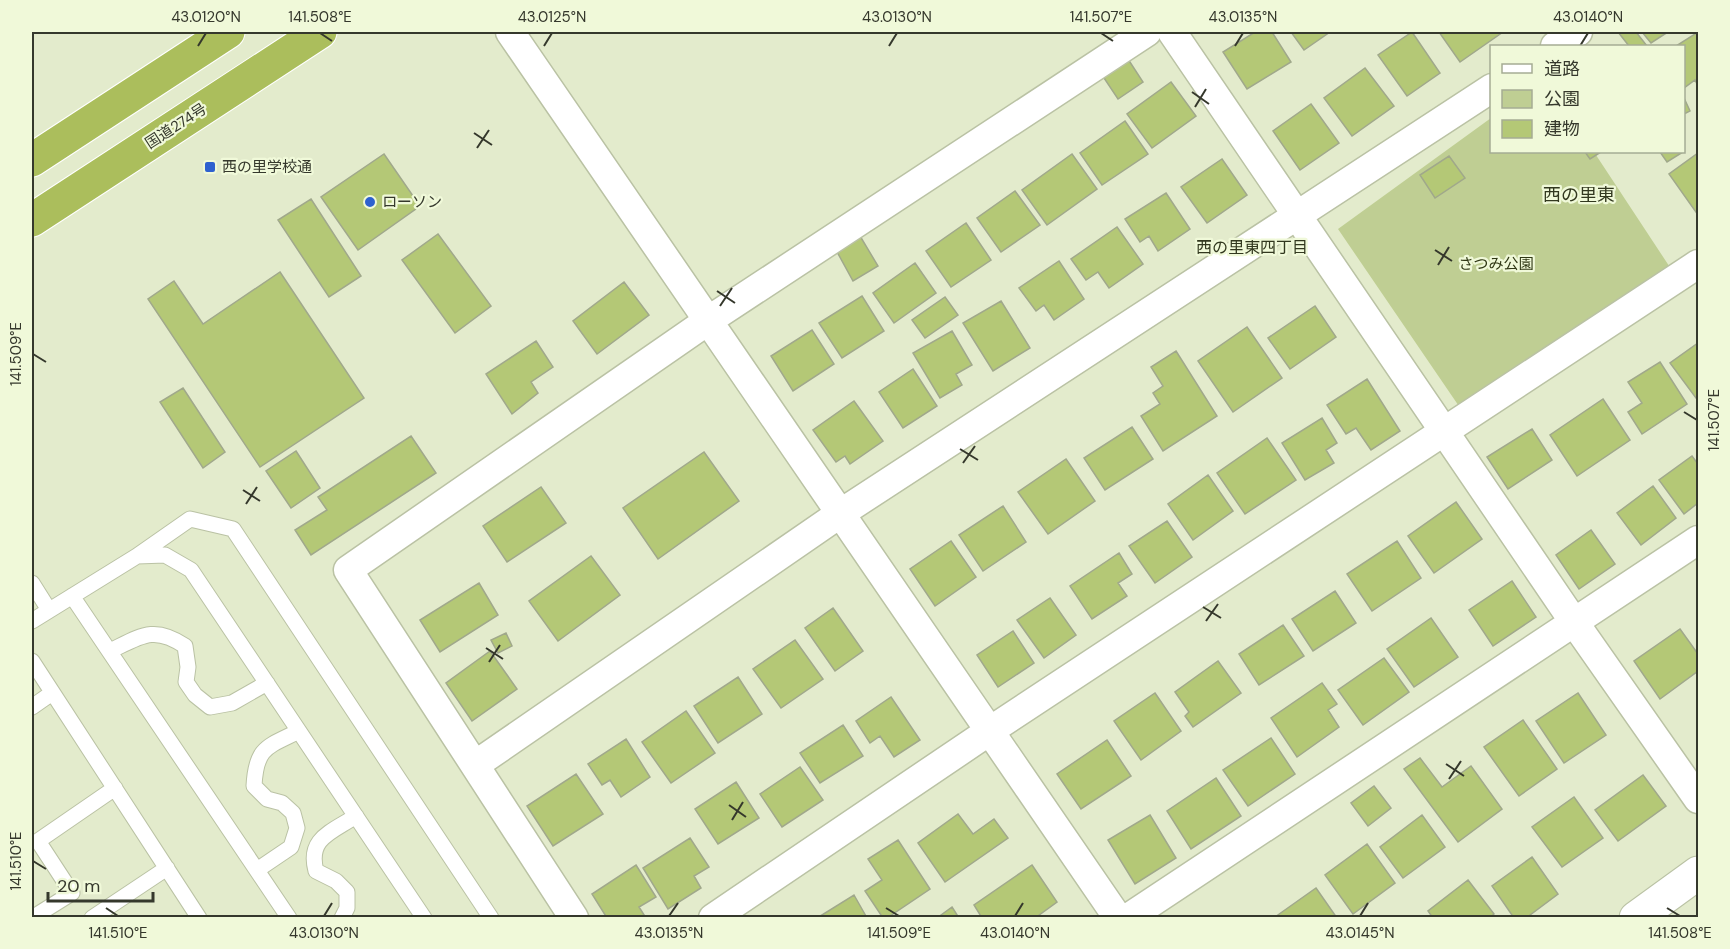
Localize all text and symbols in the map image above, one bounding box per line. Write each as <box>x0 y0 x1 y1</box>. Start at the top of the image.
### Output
text: 43.0120°N <box>171 7 241 27</box>
text: 141.508°E <box>288 7 352 27</box>
text: 43.0125°N <box>518 7 586 27</box>
text: 43.0130°N <box>862 7 932 27</box>
text: 141.507°E <box>1070 7 1132 27</box>
text: 43.0135°N <box>1209 7 1277 27</box>
text: 43.0140°N <box>1553 7 1623 27</box>
legend <box>1490 45 1685 153</box>
text: 道路 <box>1544 57 1580 81</box>
text: 公園 <box>1544 87 1580 111</box>
street label: 国道274号 <box>141 99 211 153</box>
text: 建物 <box>1544 117 1580 141</box>
place label: 西の里学校通 <box>222 157 312 177</box>
marker: 西の里学校通 <box>203 160 217 174</box>
district label: 西の里東 <box>1543 183 1615 207</box>
place label: ローソン <box>382 192 442 212</box>
marker: ローソン <box>363 195 377 209</box>
district label: 西の里東四丁目 <box>1196 237 1308 258</box>
park label: さつみ公園 <box>1458 254 1534 274</box>
text: 141.509°E <box>6 322 26 386</box>
text: 141.507°E <box>1704 389 1724 451</box>
text: 141.510°E <box>6 831 26 891</box>
scale bar <box>48 865 153 903</box>
text: 20 m <box>57 874 100 898</box>
text: 141.510°E <box>88 923 148 943</box>
text: 43.0130°N <box>289 923 359 943</box>
text: 43.0135°N <box>635 923 703 943</box>
text: 141.509°E <box>867 923 931 943</box>
text: 43.0140°N <box>980 923 1050 943</box>
text: 43.0145°N <box>1325 923 1395 943</box>
text: 141.508°E <box>1648 923 1712 943</box>

